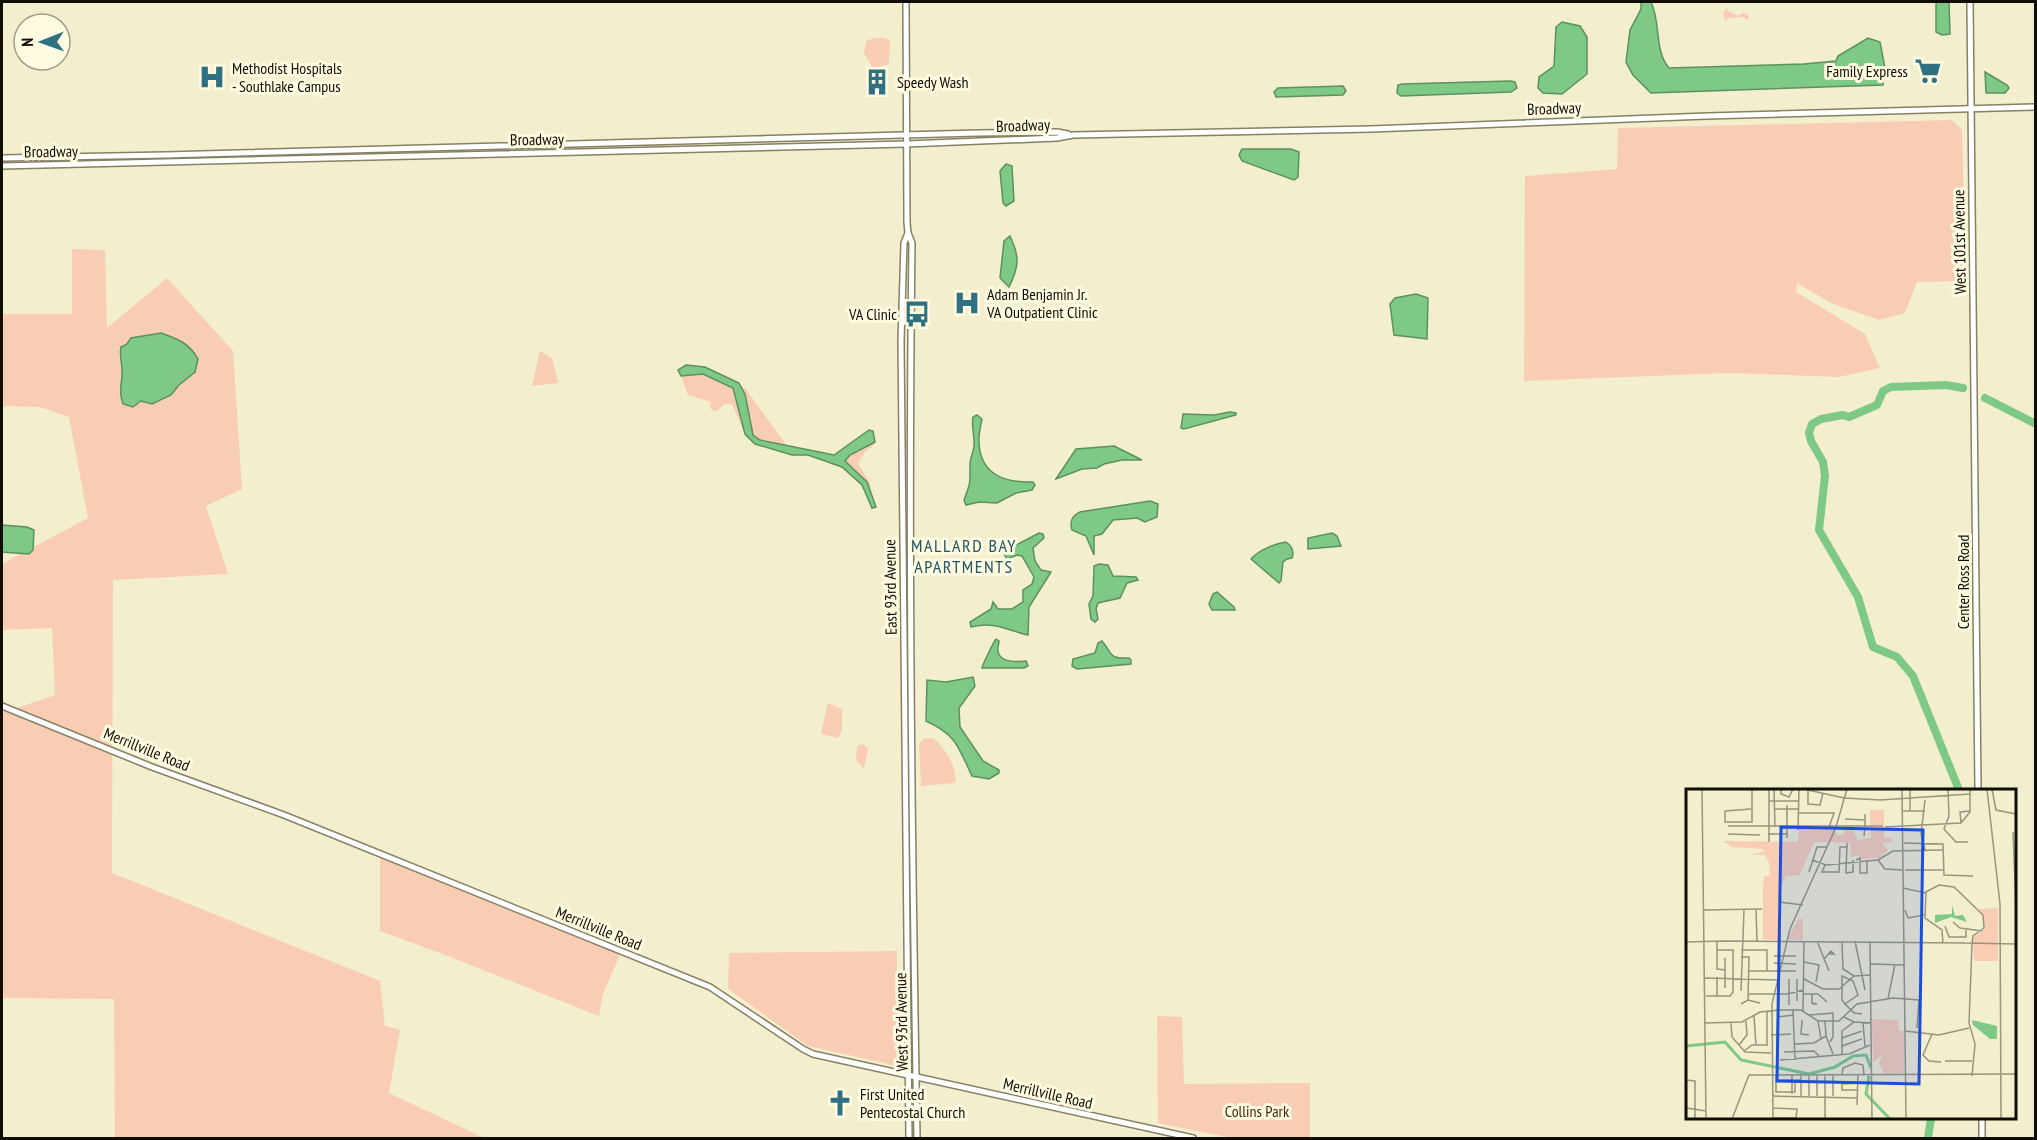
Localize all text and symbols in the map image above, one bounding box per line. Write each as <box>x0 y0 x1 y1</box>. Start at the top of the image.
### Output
north arrow <box>12 12 72 72</box>
text: N <box>17 38 37 47</box>
supermarket icon: Family Express <box>1913 56 1943 86</box>
place label: Methodist Hospitals - Southlake Campus <box>232 58 342 96</box>
place label: Family Express <box>1826 61 1908 81</box>
hospital icon: Methodist Hospitals - Southlake Campus <box>197 62 227 92</box>
building icon: Speedy Wash <box>862 67 892 97</box>
place label: Speedy Wash <box>897 72 969 92</box>
street label: Broadway <box>1527 97 1581 119</box>
street label: Broadway <box>996 114 1050 136</box>
street label: Broadway <box>510 129 564 149</box>
street label: Broadway <box>24 141 78 161</box>
street label: West 101st Avenue <box>1948 189 1970 295</box>
place label: Adam Benjamin Jr. VA Outpatient Clinic <box>986 284 1098 322</box>
hospital icon: Adam Benjamin Jr. VA Outpatient Clinic <box>952 288 982 318</box>
bus stop icon: VA Clinic <box>902 299 932 329</box>
place label: VA Clinic <box>848 304 897 324</box>
district label: MALLARD BAY APARTMENTS <box>911 534 1017 578</box>
street label: Center Ross Road <box>1953 535 1973 629</box>
street label: East 93rd Avenue <box>879 539 901 635</box>
street label: Merrillville Road <box>101 723 193 775</box>
inset map <box>1686 789 2016 1119</box>
street label: Merrillville Road <box>553 902 645 954</box>
street label: West 93rd Avenue <box>890 972 912 1072</box>
street label: Merrillville Road <box>1001 1073 1095 1113</box>
place label: First United Pentecostal Church <box>860 1084 965 1122</box>
church icon: First United Pentecostal Church <box>825 1088 855 1118</box>
park label: Collins Park <box>1225 1101 1290 1121</box>

